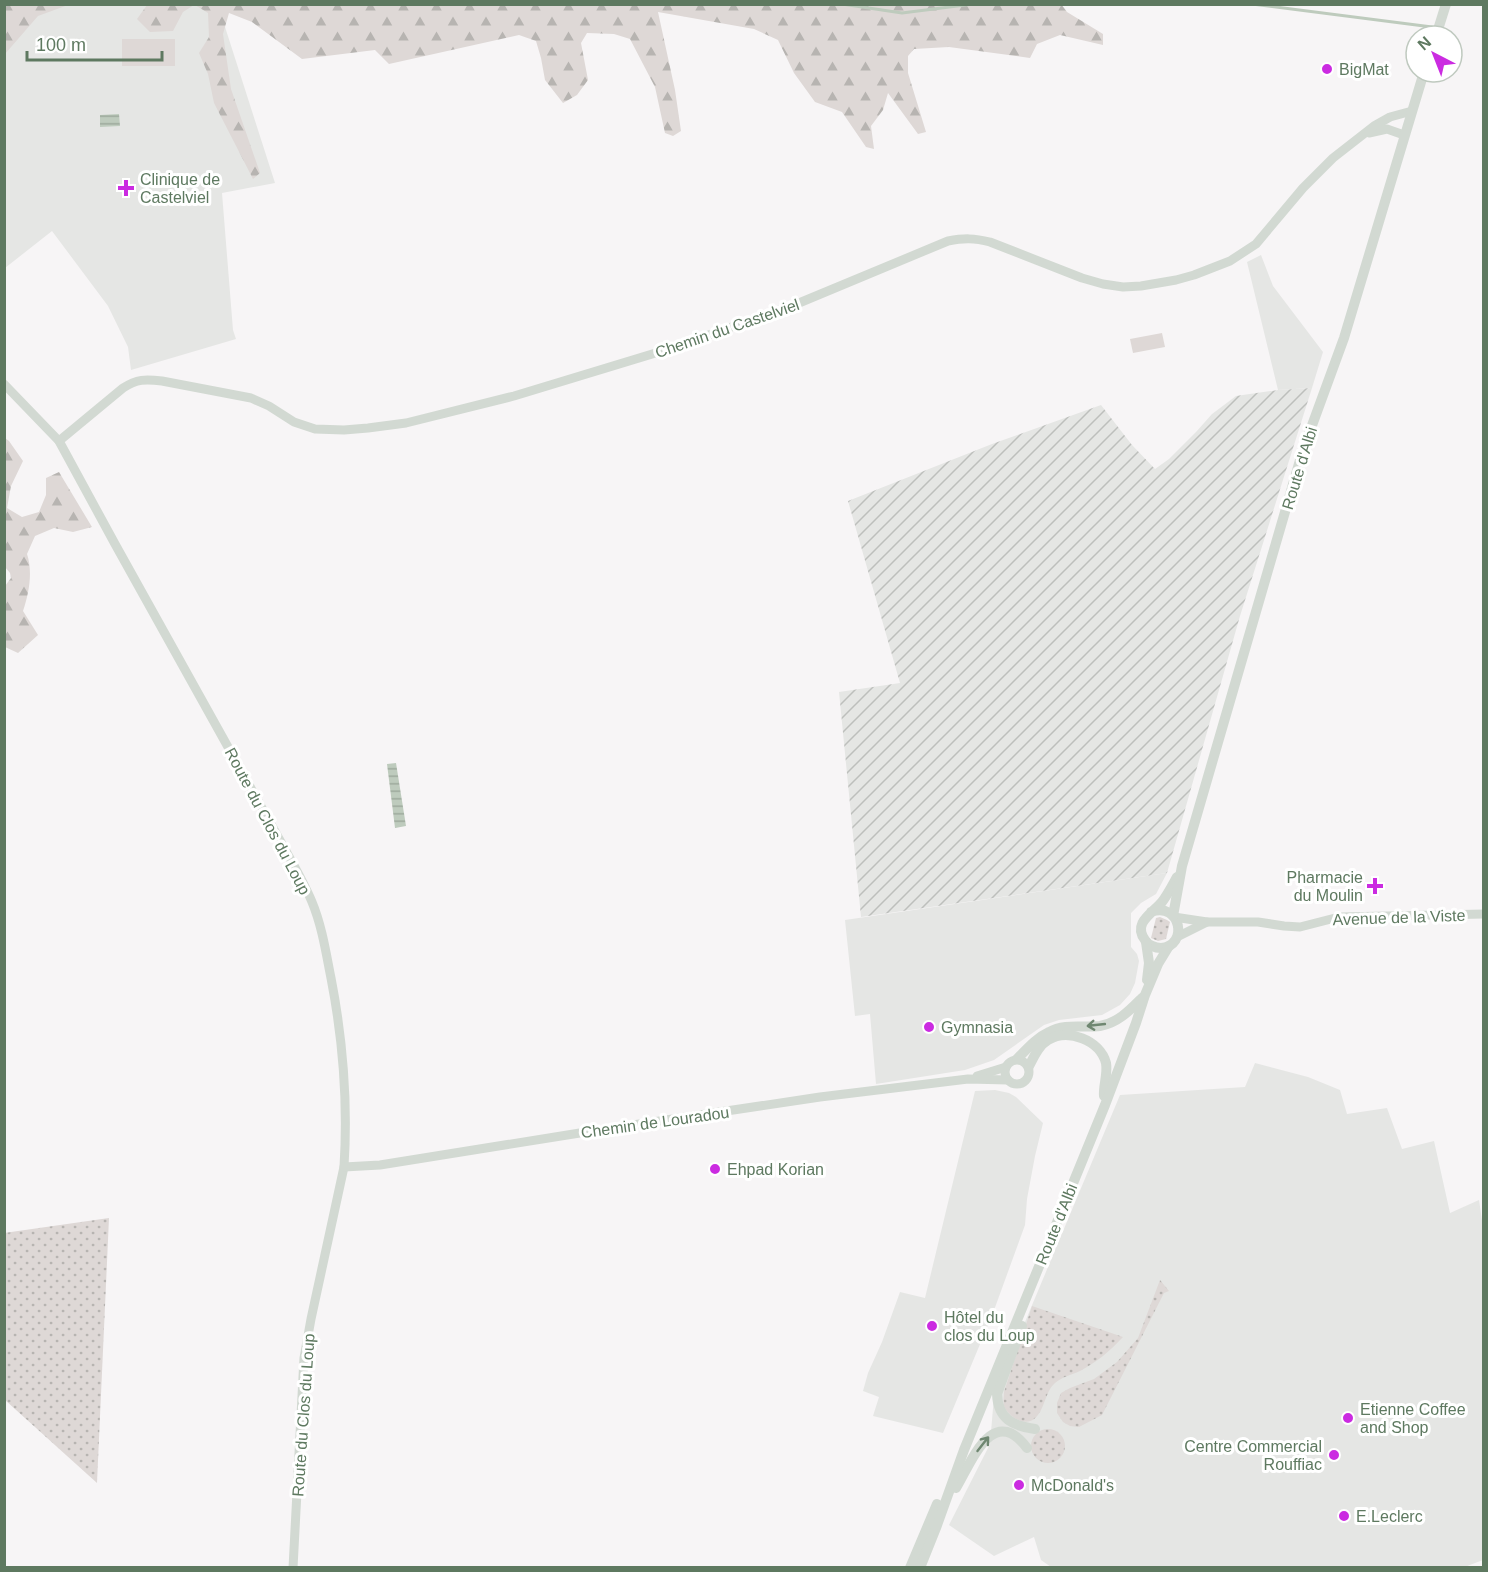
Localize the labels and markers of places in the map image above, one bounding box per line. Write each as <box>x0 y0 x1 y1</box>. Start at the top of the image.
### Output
place label: BigMat <box>1339 61 1389 78</box>
marker: BigMat <box>1320 62 1334 76</box>
place label: Clinique de Castelviel <box>140 171 220 206</box>
marker: Clinique de Castelviel <box>117 179 135 197</box>
place label: Pharmacie du Moulin <box>1287 869 1363 904</box>
marker: Pharmacie du Moulin <box>1368 879 1382 893</box>
place label: Gymnasia <box>941 1019 1013 1036</box>
marker: Gymnasia <box>922 1020 936 1034</box>
place label: Ehpad Korian <box>727 1161 824 1178</box>
marker: Ehpad Korian <box>708 1162 722 1176</box>
place label: Hôtel du clos du Loup <box>944 1309 1035 1344</box>
marker: Hôtel du clos du Loup <box>925 1319 939 1333</box>
place label: Etienne Coffee and Shop <box>1360 1401 1466 1436</box>
marker: Etienne Coffee and Shop <box>1341 1411 1355 1425</box>
place label: Centre Commercial Rouffiac <box>1184 1438 1322 1473</box>
marker: Centre Commercial Rouffiac <box>1327 1448 1341 1462</box>
place label: McDonald's <box>1031 1477 1114 1494</box>
marker: McDonald's <box>1012 1478 1026 1492</box>
place label: E.Leclerc <box>1356 1508 1423 1525</box>
marker: E.Leclerc <box>1337 1509 1351 1523</box>

